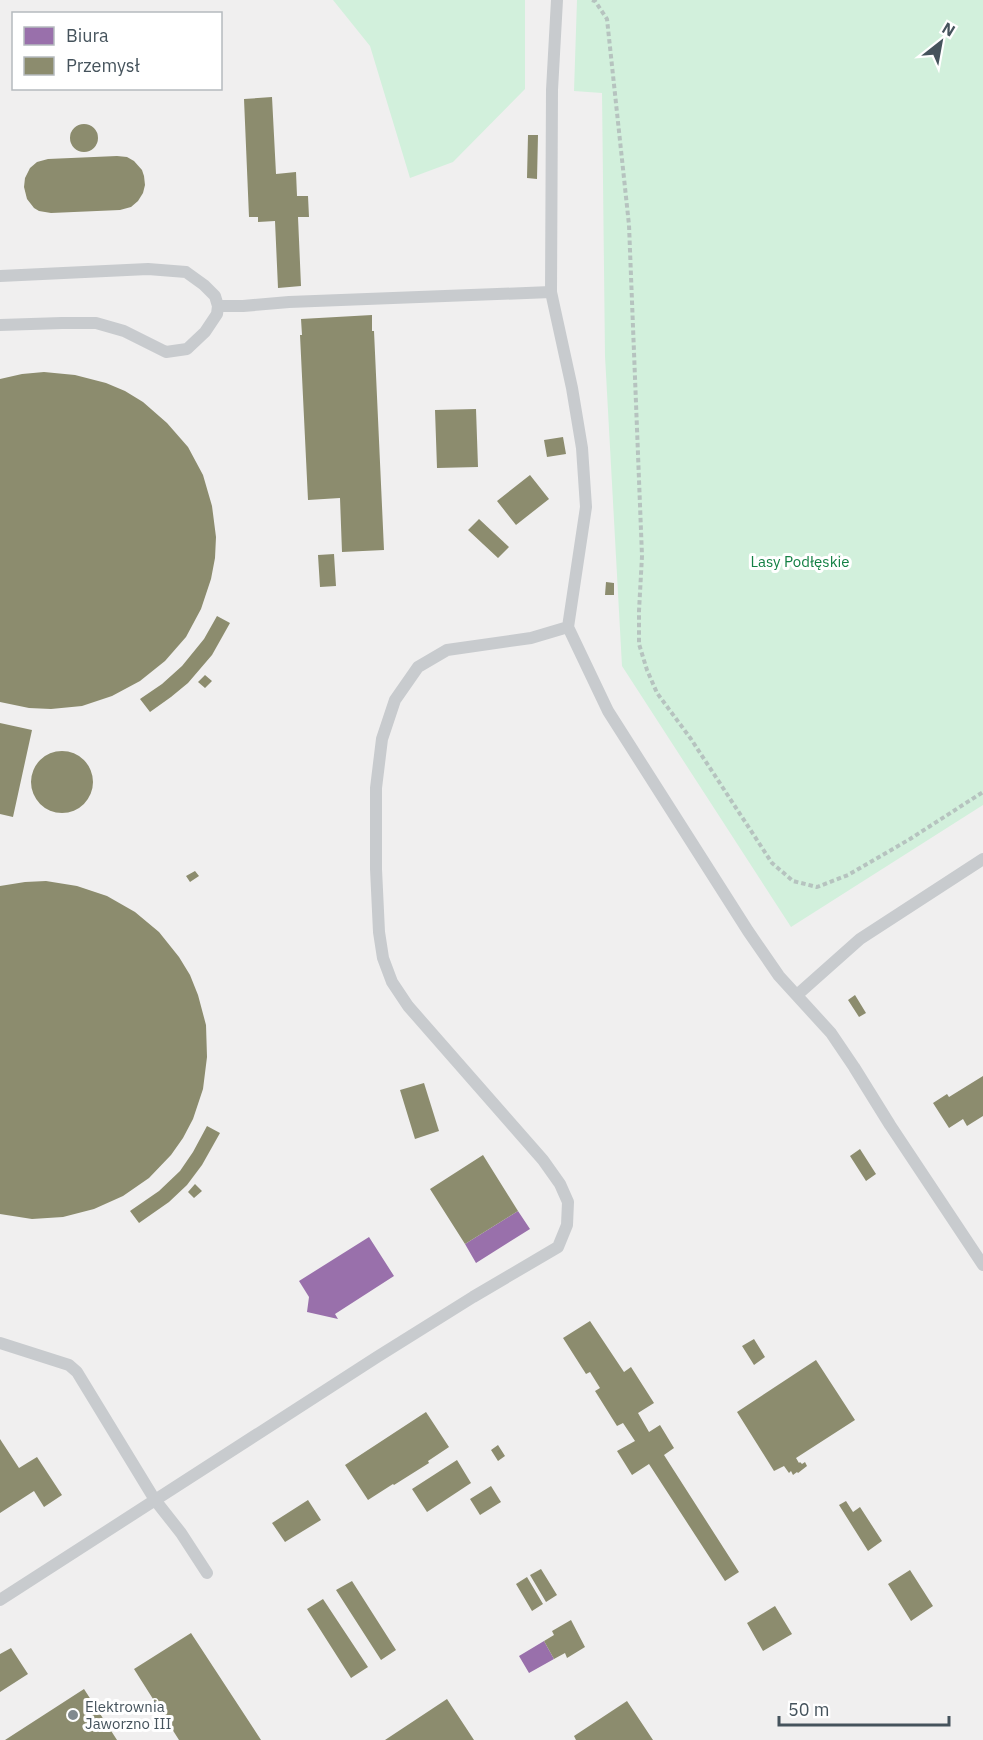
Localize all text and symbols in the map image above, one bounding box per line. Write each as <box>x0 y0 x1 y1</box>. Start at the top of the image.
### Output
legend <box>12 12 222 90</box>
north arrow <box>911 12 971 72</box>
text: N <box>939 18 959 41</box>
text: Biura <box>66 24 109 47</box>
text: Przemysł <box>66 54 140 77</box>
park label: Lasy Podłęskie <box>750 552 850 571</box>
scale bar <box>779 1689 948 1727</box>
place label: Elektrownia Jaworzno III <box>85 1697 171 1733</box>
text: 50 m <box>788 1698 830 1721</box>
marker: Elektrownia Jaworzno III <box>66 1708 80 1722</box>

